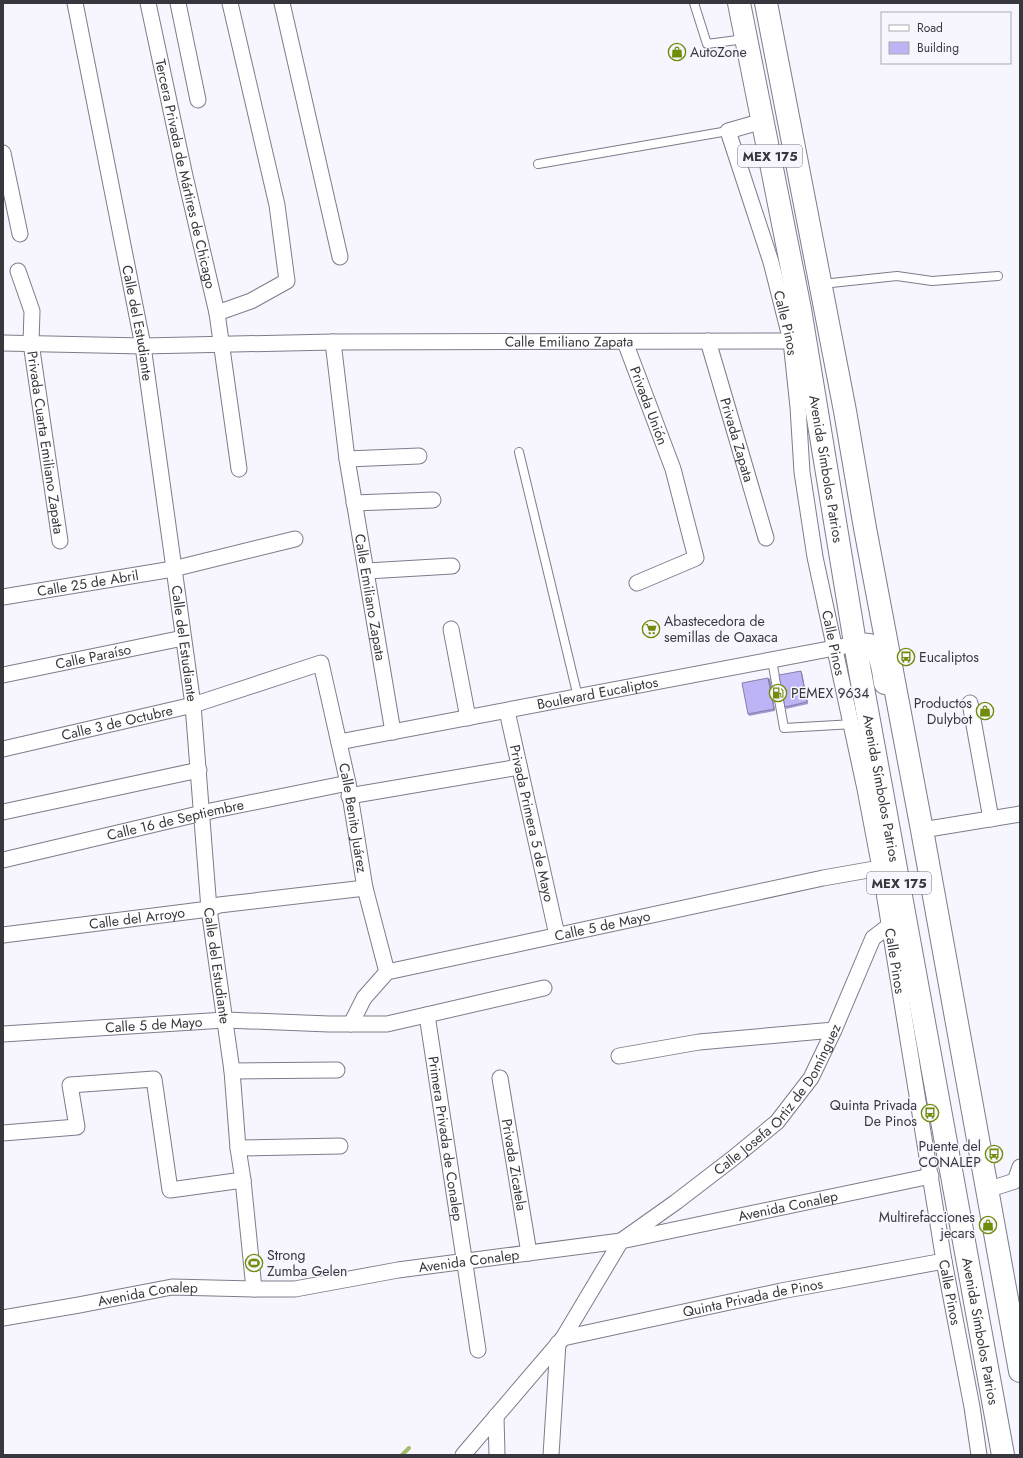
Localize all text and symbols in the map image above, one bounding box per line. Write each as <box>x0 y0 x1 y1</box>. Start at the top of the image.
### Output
legend <box>881 12 1011 64</box>
text: Road <box>917 19 943 37</box>
text: Building <box>917 39 959 57</box>
shop icon: AutoZone <box>667 42 687 62</box>
place label: AutoZone <box>690 42 747 62</box>
street label: Tercera Privada de Mártires de Chicago <box>150 57 221 291</box>
road number: MEX 175 <box>738 145 802 167</box>
street label: Calle del Estudiante <box>117 263 158 382</box>
street label: Calle Pinos <box>769 288 802 357</box>
street label: Calle Emiliano Zapata <box>505 331 633 352</box>
street label: Privada Cuarta Emiliano Zapata <box>22 350 69 535</box>
street label: Privada Unión <box>625 364 673 448</box>
street label: Avenida Símbolos Patrios <box>804 393 848 545</box>
street label: Privada Zapata <box>715 395 759 484</box>
street label: Calle Emiliano Zapata <box>350 532 391 662</box>
street label: Calle 25 de Abril <box>36 565 140 601</box>
street label: Calle del Estudiante <box>166 584 202 703</box>
street label: Calle Pinos <box>817 608 850 678</box>
place label: Abastecedora de semillas de Oaxaca <box>664 611 778 647</box>
supermarket icon: Abastecedora de semillas de Oaxaca <box>641 619 661 639</box>
street label: Calle Paraíso <box>54 639 133 674</box>
bus stop icon: Eucaliptos <box>896 647 916 667</box>
place label: Eucaliptos <box>919 647 979 667</box>
street label: Boulevard Eucaliptos <box>535 672 660 714</box>
fuel station icon: PEMEX 9634 <box>768 683 788 703</box>
place label: PEMEX 9634 <box>791 683 869 703</box>
place label: Productos Dulybot <box>914 693 973 729</box>
street label: Calle 3 de Octubre <box>59 700 175 745</box>
shop icon: Productos Dulybot <box>975 701 995 721</box>
street label: Avenida Símbolos Patrios <box>858 713 905 864</box>
street label: Privada Primera 5 de Mayo <box>505 743 559 904</box>
street label: Calle Benito Juárez <box>334 761 372 875</box>
street label: Calle 16 de Septiembre <box>105 794 246 845</box>
road number: MEX 175 <box>867 872 931 894</box>
street label: Calle del Arroyo <box>88 902 186 934</box>
street label: Calle del Estudiante <box>199 906 235 1025</box>
street label: Calle 5 de Mayo <box>553 906 652 946</box>
street label: Calle Pinos <box>880 927 910 995</box>
street label: Calle 5 de Mayo <box>104 1011 203 1038</box>
street label: Calle Josefa Ortiz de Domínguez <box>709 1020 846 1180</box>
street label: Primera Privada de Conalep <box>423 1055 468 1222</box>
place label: Quinta Privada De Pinos <box>830 1095 917 1131</box>
bus stop icon: Quinta Privada De Pinos <box>920 1103 940 1123</box>
street label: Privada Zicatela <box>497 1117 532 1212</box>
place label: Puente del CONALEP <box>919 1136 981 1172</box>
bus stop icon: Puente del CONALEP <box>984 1144 1004 1164</box>
street label: Avenida Conalep <box>736 1186 840 1226</box>
place label: Multirefacciones jecars <box>879 1207 975 1243</box>
shop icon: Multirefacciones jecars <box>978 1215 998 1235</box>
street label: Avenida Conalep <box>417 1244 520 1277</box>
place label: Strong Zumba Gelen <box>267 1245 347 1281</box>
sports icon: Strong Zumba Gelen <box>244 1253 264 1273</box>
street label: Avenida Símbolos Patrios <box>957 1256 1004 1407</box>
street label: Calle Pinos <box>934 1258 966 1327</box>
street label: Quinta Privada de Pinos <box>681 1273 825 1322</box>
street label: Avenida Conalep <box>96 1277 198 1311</box>

